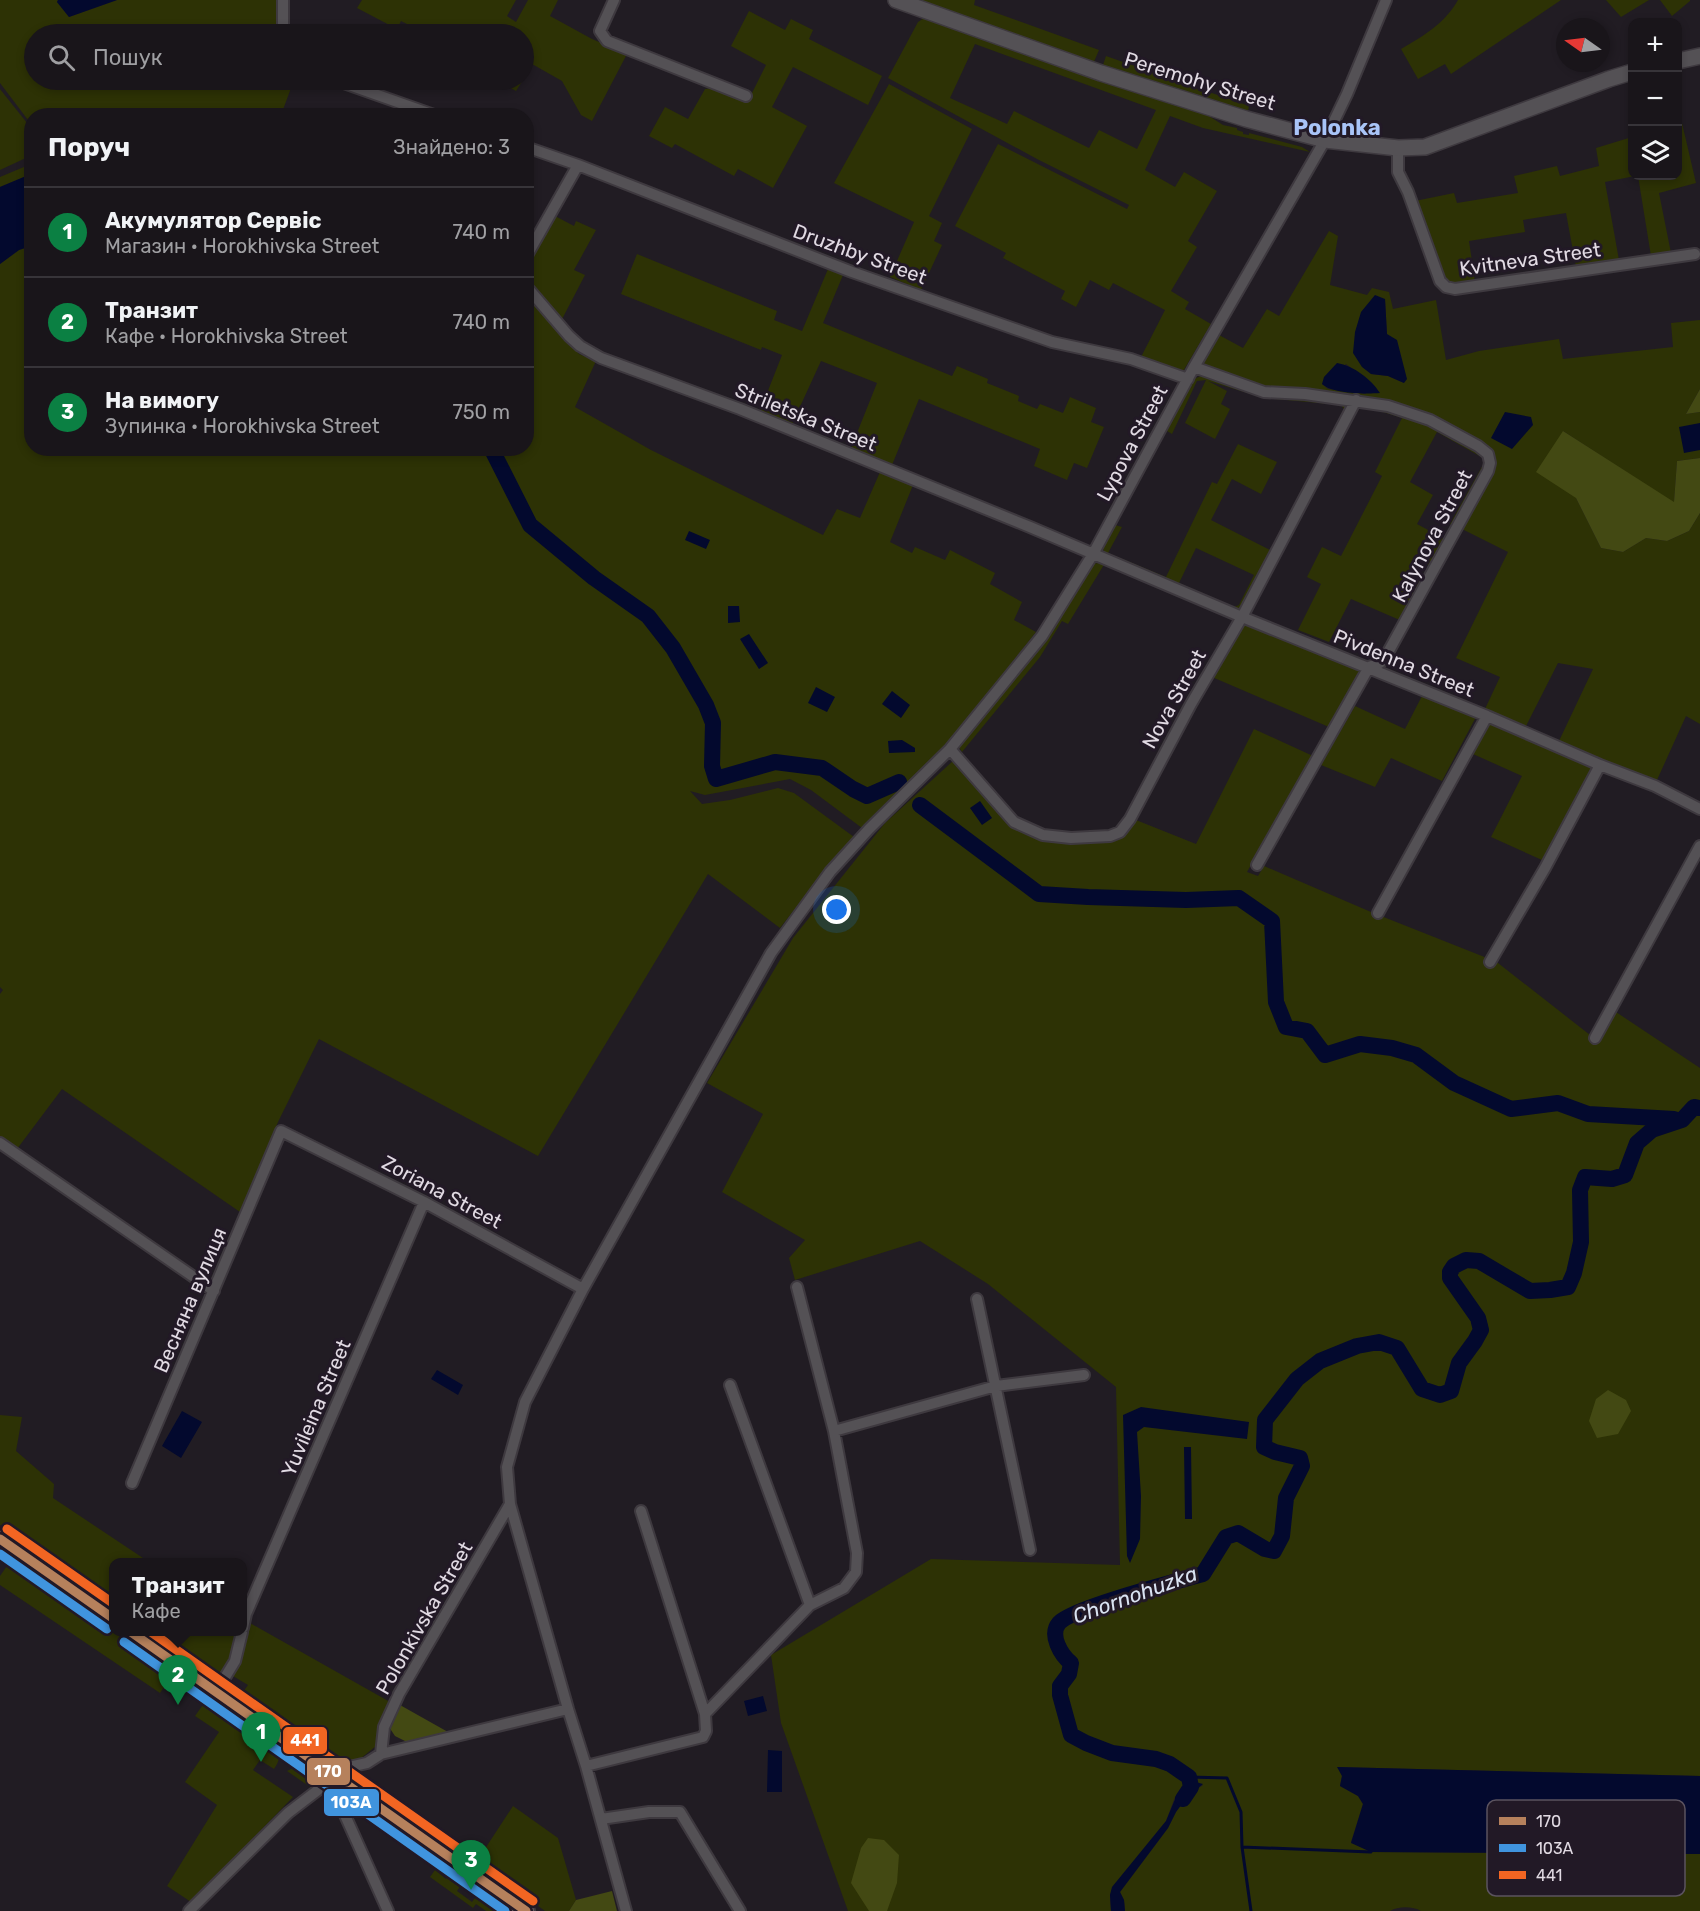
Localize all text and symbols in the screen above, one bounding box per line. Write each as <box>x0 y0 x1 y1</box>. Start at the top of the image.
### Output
north arrow <box>1556 18 1610 72</box>
map controls <box>1628 18 1682 180</box>
button: + <box>1628 18 1682 72</box>
search box <box>24 24 534 90</box>
icon: search <box>45 41 78 74</box>
text: Пошук <box>93 44 163 71</box>
street label: Peremohy Street <box>1121 47 1279 115</box>
button: − <box>1628 72 1682 126</box>
district label: Polonka <box>1293 114 1381 141</box>
button: layers <box>1628 126 1682 180</box>
text: Поруч <box>48 132 130 163</box>
text: Знайдено: 3 <box>393 135 510 159</box>
text: Акумулятор Сервіс <box>105 207 321 234</box>
street label: Druzhby Street <box>790 219 930 289</box>
text: 1 <box>63 220 72 244</box>
text: 740 m <box>453 220 510 244</box>
text: Магазин · Horokhivska Street <box>105 234 379 258</box>
street label: Kvitneva Street <box>1458 237 1602 281</box>
text: Транзит <box>105 297 198 324</box>
text: 2 <box>61 310 74 334</box>
text: 740 m <box>453 310 510 334</box>
text: Кафе · Horokhivska Street <box>105 324 348 348</box>
street label: Striletska Street <box>732 378 880 456</box>
street label: Lypova Street <box>1091 381 1173 505</box>
text: На вимогу <box>105 387 219 414</box>
text: 3 <box>61 400 74 424</box>
text: 750 m <box>452 400 510 424</box>
text: Зупинка · Horokhivska Street <box>105 414 380 438</box>
street label: Kalynova Street <box>1387 466 1477 606</box>
street label: Pivdenna Street <box>1330 624 1478 702</box>
street label: Nova Street <box>1137 645 1211 753</box>
your location <box>822 895 851 924</box>
street label: Zoriana Street <box>378 1150 506 1234</box>
street label: Весняна вулиця <box>149 1224 231 1376</box>
street label: Yuvileina Street <box>276 1336 356 1480</box>
street label: Polonkivska Street <box>370 1537 478 1699</box>
popup <box>109 1558 247 1636</box>
water label: Chornohuzka <box>1069 1560 1201 1629</box>
text: Транзит <box>131 1572 225 1599</box>
text: Кафе <box>131 1599 181 1623</box>
pin: 2 <box>158 1656 198 1705</box>
pin: 1 <box>242 1712 280 1762</box>
line badge: 441 <box>282 1726 328 1755</box>
text: 441 <box>290 1731 320 1750</box>
line badge: 170 <box>306 1757 351 1786</box>
text: 170 <box>314 1762 342 1781</box>
line badge: 103А <box>323 1788 380 1817</box>
text: 103А <box>331 1793 372 1812</box>
legend <box>1487 1800 1685 1896</box>
text: 170 <box>1536 1812 1561 1831</box>
text: 103А <box>1536 1839 1574 1858</box>
pin: 3 <box>452 1840 490 1890</box>
text: 441 <box>1536 1866 1562 1885</box>

